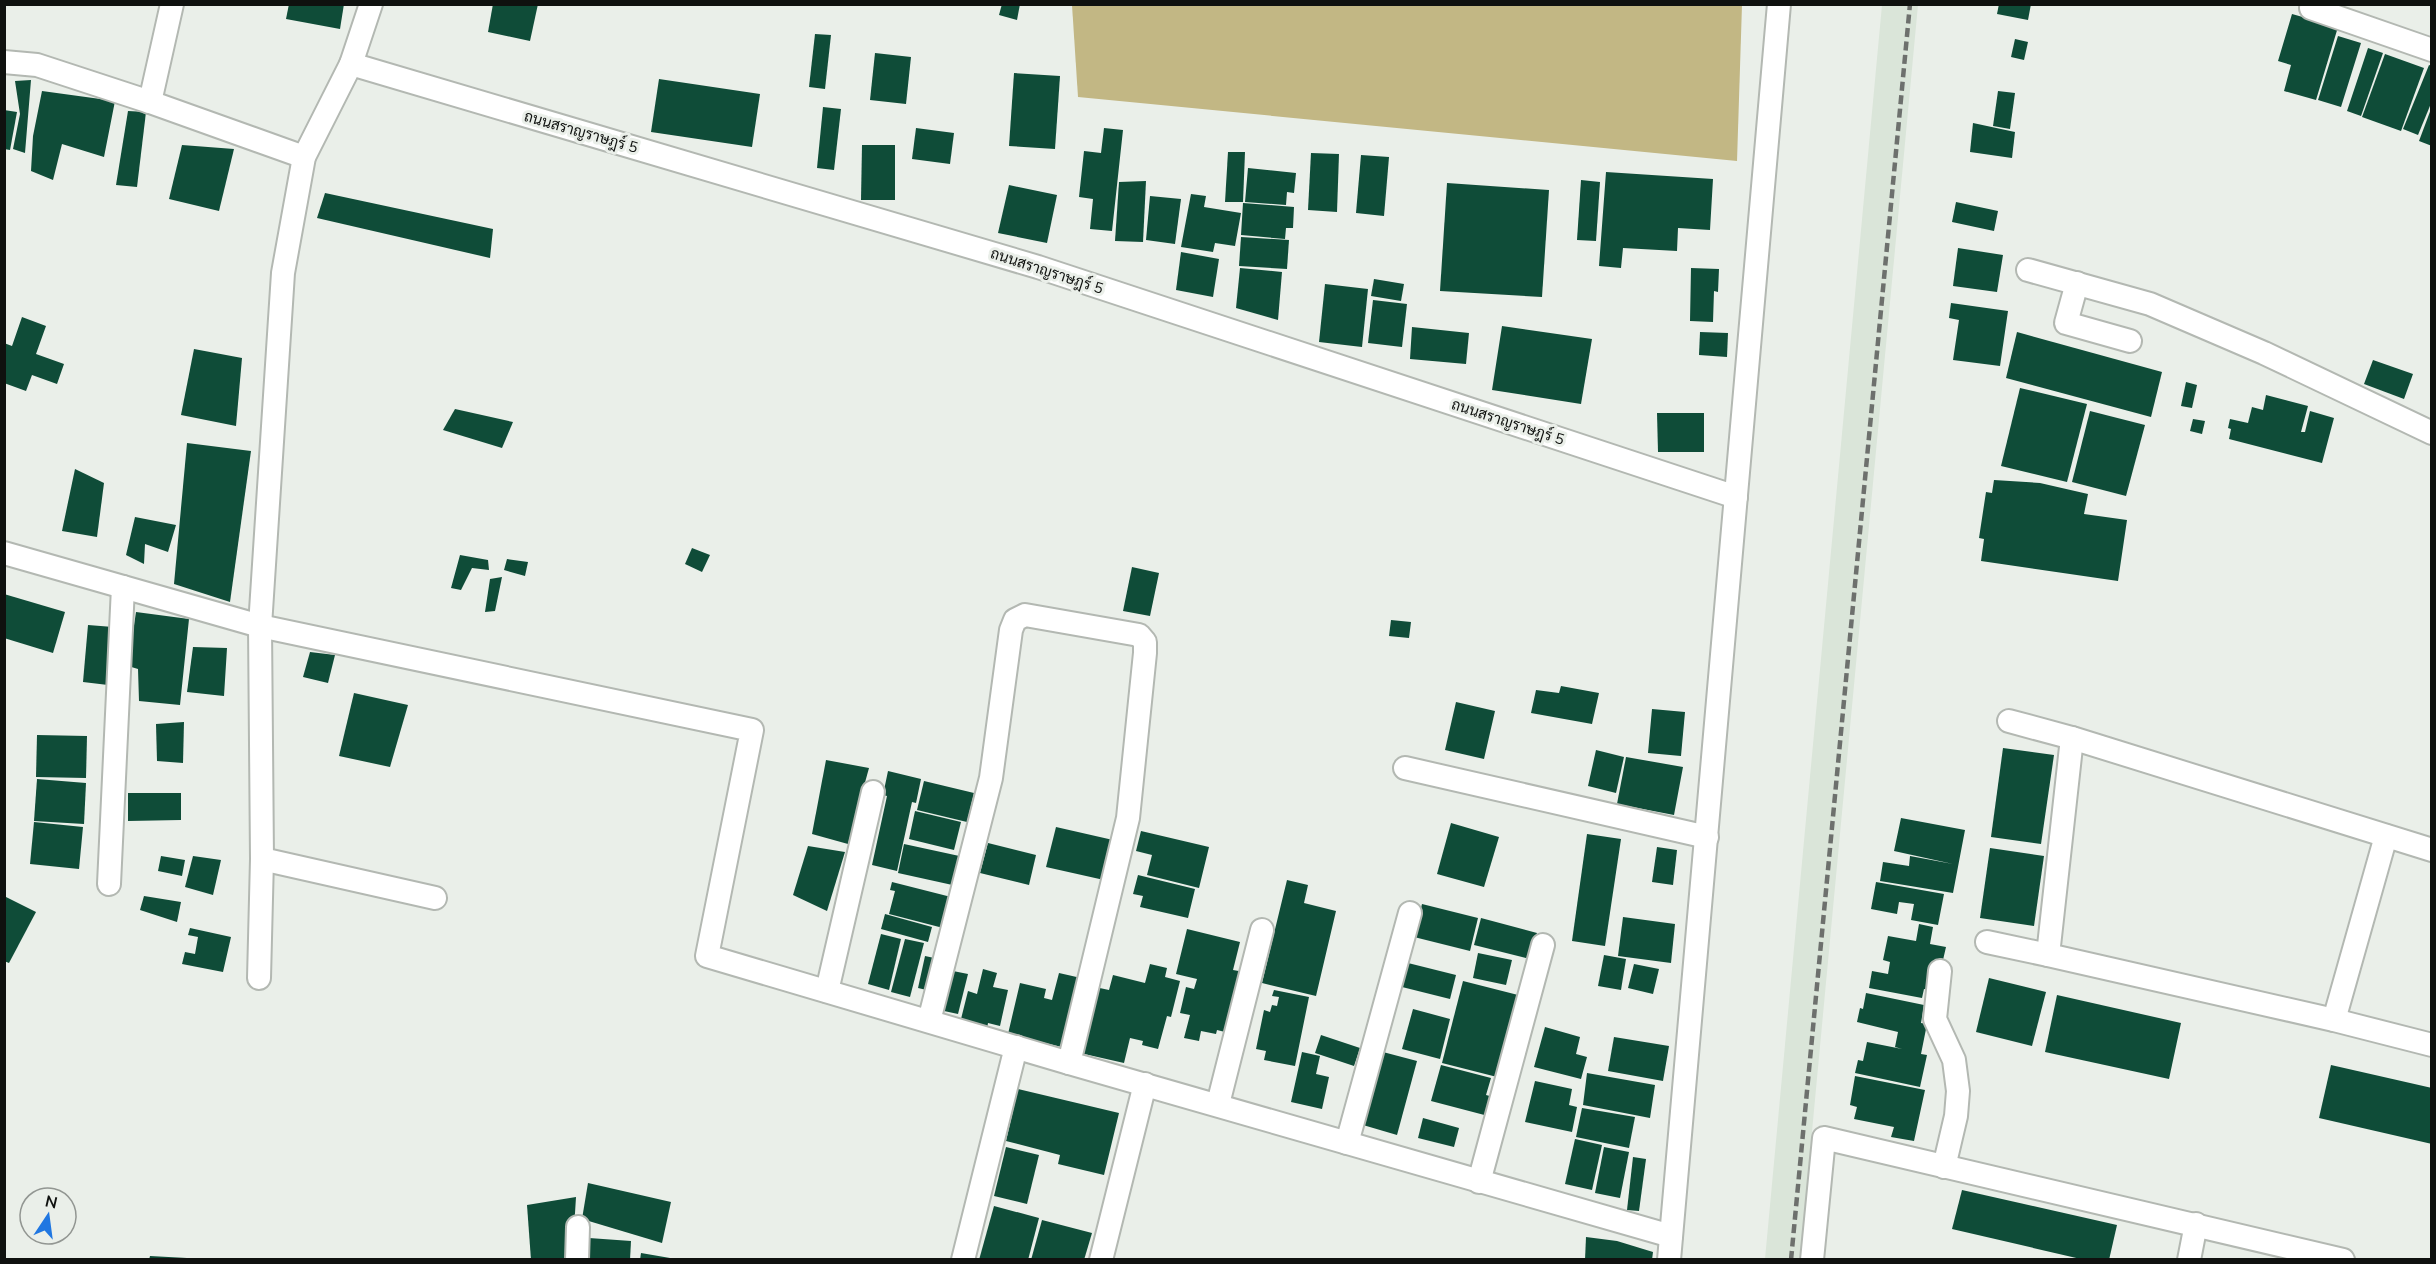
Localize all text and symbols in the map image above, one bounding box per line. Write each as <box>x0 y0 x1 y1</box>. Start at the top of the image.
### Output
street label: ถนนสราญราษฎร์ 5 <box>522 106 640 158</box>
street label: ถนนสราญราษฎร์ 5 <box>988 243 1106 299</box>
street label: ถนนสราญราษฎร์ 5 <box>1449 394 1567 450</box>
north arrow <box>18 1186 78 1246</box>
text: N <box>43 1190 59 1214</box>

